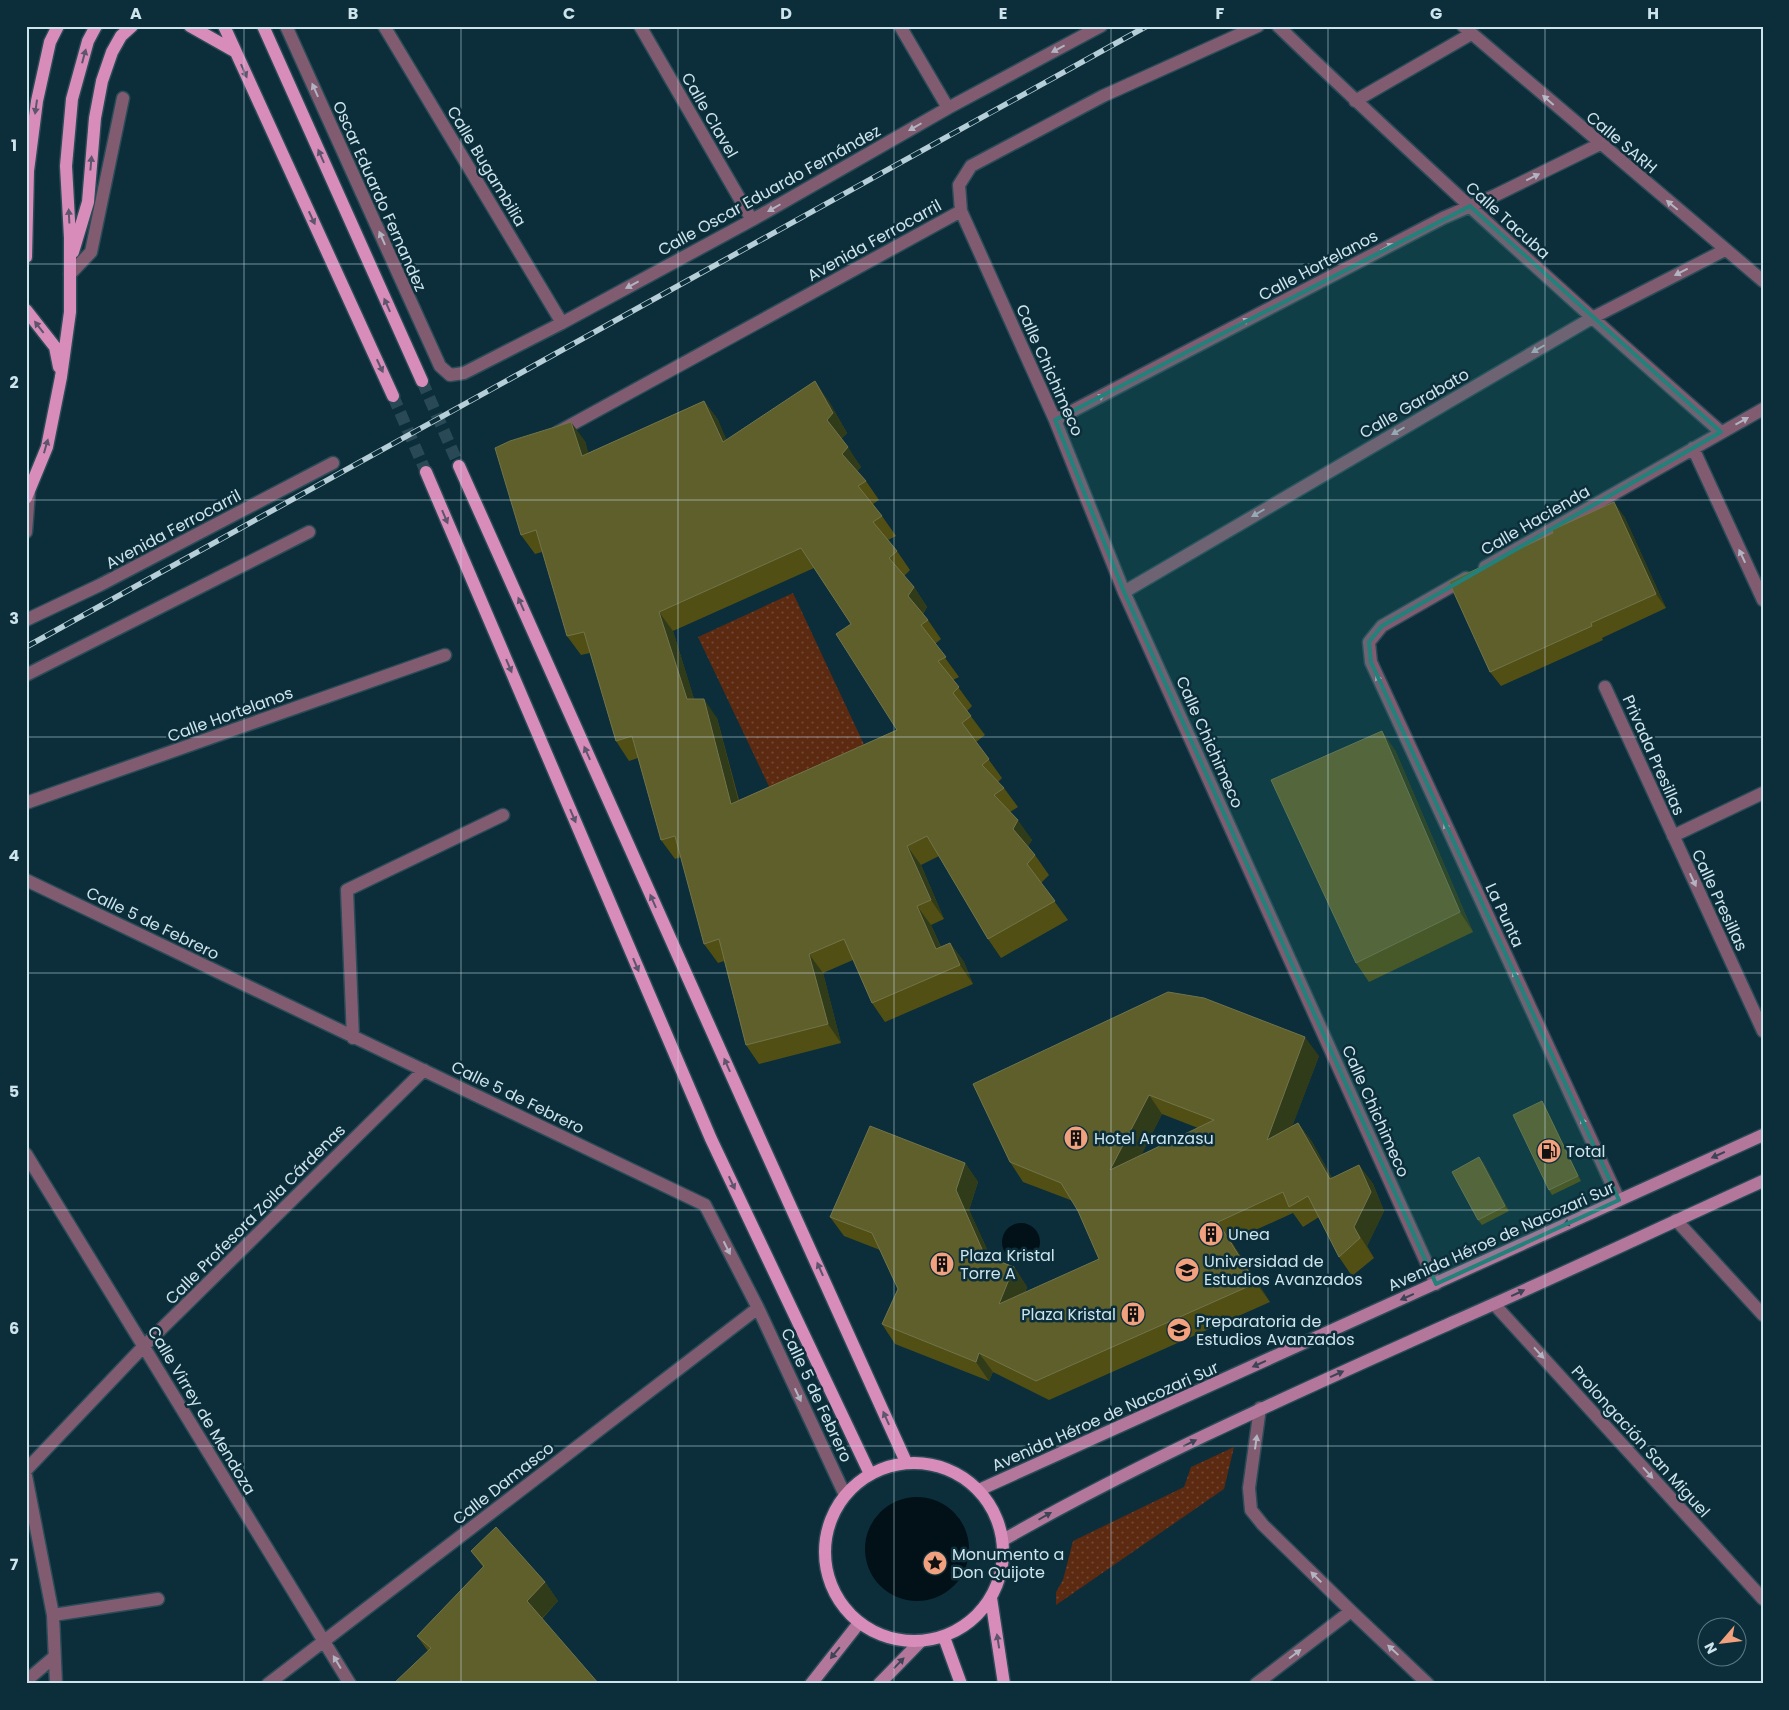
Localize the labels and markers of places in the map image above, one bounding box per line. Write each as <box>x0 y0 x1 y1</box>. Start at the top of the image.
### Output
building icon: Hotel Aranzasu <box>1063 1125 1089 1151</box>
place label: Hotel Aranzasu <box>1094 1127 1214 1150</box>
fuel station icon: Total <box>1536 1138 1562 1164</box>
place label: Total <box>1566 1140 1605 1163</box>
building icon: Unea <box>1198 1221 1224 1247</box>
place label: Unea <box>1228 1223 1270 1246</box>
place label: Plaza Kristal Torre A <box>960 1244 1055 1285</box>
place label: Universidad de Estudios Avanzados <box>1204 1250 1363 1291</box>
building icon: Plaza Kristal Torre A <box>929 1251 955 1277</box>
school or university icon: Universidad de Estudios Avanzados <box>1174 1257 1200 1283</box>
building icon: Plaza Kristal <box>1120 1301 1146 1327</box>
place label: Plaza Kristal <box>1021 1303 1116 1326</box>
place label: Preparatoria de Estudios Avanzados <box>1196 1310 1355 1351</box>
school or university icon: Preparatoria de Estudios Avanzados <box>1166 1317 1192 1343</box>
place label: Monumento a Don Quijote <box>952 1543 1064 1584</box>
place icon: Monumento a Don Quijote <box>922 1550 948 1576</box>

